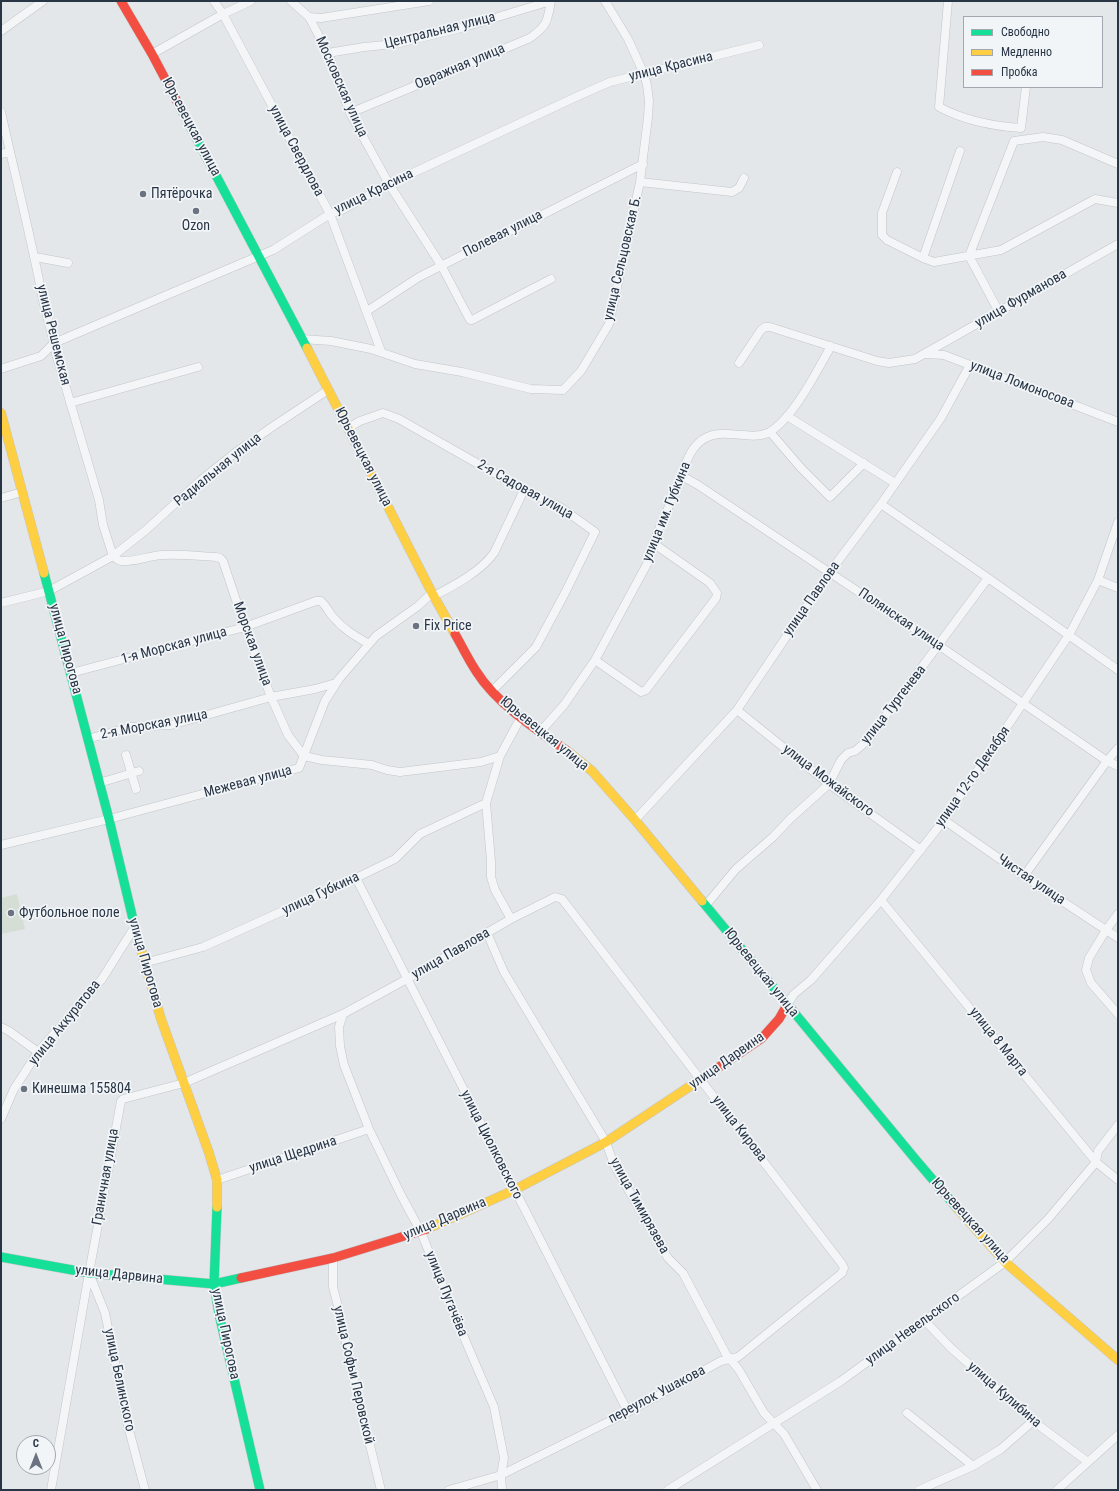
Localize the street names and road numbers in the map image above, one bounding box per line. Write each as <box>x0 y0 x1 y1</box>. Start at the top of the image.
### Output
street label: Центральная улица <box>383 9 497 53</box>
street label: Московская улица <box>311 34 371 140</box>
street label: Овражная улица <box>413 41 507 93</box>
street label: улица Красина <box>627 48 715 86</box>
street label: Юрьевецкая улица <box>158 75 224 179</box>
street label: улица Свердлова <box>265 103 327 199</box>
street label: улица Красина <box>332 166 416 218</box>
street label: улица Сельцовская Б. <box>600 194 646 322</box>
street label: Полевая улица <box>460 207 546 261</box>
street label: улица Фурманова <box>972 266 1070 332</box>
street label: улица Решемская <box>32 283 74 387</box>
street label: улица Ломоносова <box>968 357 1076 413</box>
street label: Юрьевецкая улица <box>331 405 395 509</box>
street label: Радиальная улица <box>171 430 265 510</box>
street label: 2-я Садовая улица <box>474 457 576 523</box>
street label: улица им. Губкина <box>639 460 695 564</box>
street label: улица Павлова <box>780 558 844 640</box>
street label: Полянская улица <box>855 585 947 655</box>
street label: Морская улица <box>229 600 275 688</box>
street label: улица Пирогова <box>45 602 85 696</box>
street label: 1-я Морская улица <box>119 624 229 668</box>
street label: улица Тургенева <box>858 662 930 748</box>
street label: Юрьевецкая улица <box>496 693 592 775</box>
street label: 2-я Морская улица <box>99 706 209 744</box>
street label: улица 12-го Декабря <box>932 723 1014 831</box>
street label: улица Можайского <box>779 741 877 821</box>
street label: Межевая улица <box>202 762 294 802</box>
street label: Чистая улица <box>994 851 1068 909</box>
street label: улица Губкина <box>280 869 362 919</box>
street label: улица Пирогова <box>124 916 166 1010</box>
street label: улица Павлова <box>409 925 493 983</box>
street label: Юрьевецкая улица <box>720 925 802 1021</box>
street label: улица Аккуратова <box>26 977 104 1069</box>
street label: улица 8 Марта <box>965 1004 1031 1080</box>
street label: улица Дарвина <box>686 1029 768 1093</box>
street label: улица Циолковского <box>456 1088 526 1202</box>
street label: улица Кирова <box>708 1092 770 1166</box>
street label: Граничная улица <box>89 1127 123 1227</box>
street label: улица Щедрина <box>247 1133 339 1177</box>
street label: улица Тимирязева <box>606 1155 672 1257</box>
street label: Юрьевецкая улица <box>927 1175 1013 1267</box>
street label: улица Дарвина <box>401 1194 489 1244</box>
street label: улица Пугачёва <box>421 1249 471 1339</box>
street label: улица Дарвина <box>74 1262 164 1288</box>
street label: улица Пирогова <box>207 1287 243 1381</box>
street label: улица Невельского <box>863 1289 963 1369</box>
street label: улица Софьи Перовской <box>329 1304 377 1446</box>
street label: улица Белинского <box>100 1327 138 1433</box>
street label: улица Кулибина <box>964 1358 1044 1432</box>
street label: переулок Ушакова <box>606 1362 708 1428</box>

